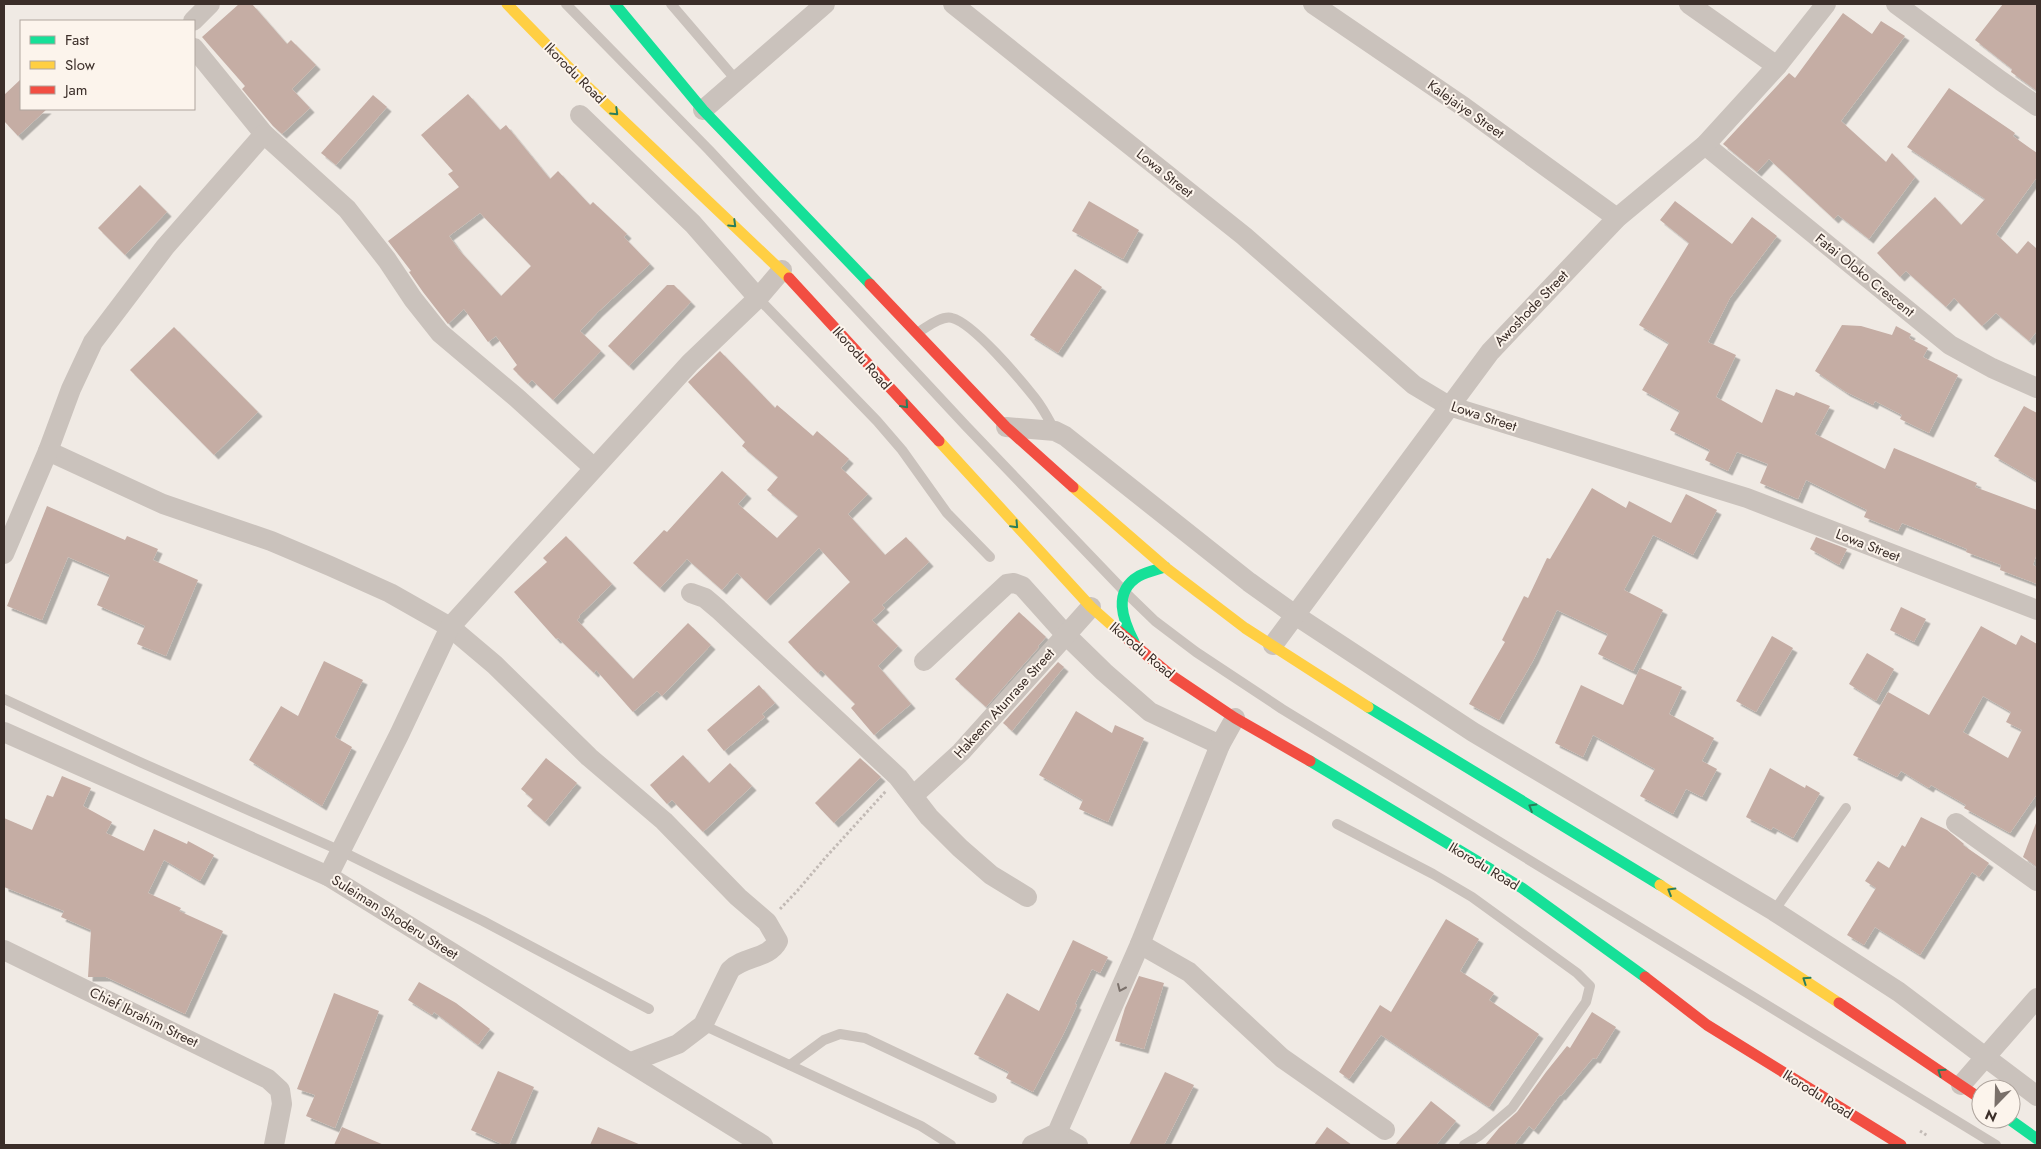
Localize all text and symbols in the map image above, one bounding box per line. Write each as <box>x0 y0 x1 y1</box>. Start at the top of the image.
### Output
legend <box>20 20 195 110</box>
text: Fast <box>65 29 89 51</box>
street label: Ikorodu Road <box>540 38 610 108</box>
text: Slow <box>65 54 96 76</box>
street label: Kalejaiye Street <box>1424 75 1509 143</box>
text: Jam <box>63 79 88 101</box>
one-way arrow <box>610 106 619 115</box>
street label: Lowa Street <box>1132 144 1198 202</box>
one-way arrow <box>727 218 736 227</box>
street label: Fatai Oloko Crescent <box>1811 229 1919 322</box>
street label: Awoshode Street <box>1489 265 1573 351</box>
street label: Ikorodu Road <box>828 322 896 394</box>
street label: Lowa Street <box>1449 396 1520 436</box>
one-way arrow <box>899 400 908 409</box>
one-way arrow <box>1009 519 1018 528</box>
street label: Lowa Street <box>1833 524 1904 567</box>
street label: Ikorodu Road <box>1105 617 1179 683</box>
street label: Hakeem Atunrase Street <box>949 643 1059 762</box>
one-way arrow <box>1528 803 1537 813</box>
street label: Ikorodu Road <box>1445 837 1523 895</box>
street label: Suleiman Shoderu Street <box>328 870 463 964</box>
one-way arrow <box>1667 888 1676 898</box>
one-way arrow <box>1803 977 1812 987</box>
street label: Chief Ibrahim Street <box>86 982 202 1052</box>
one-way arrow <box>1116 983 1127 992</box>
street label: Ikorodu Road <box>1779 1065 1857 1123</box>
one-way arrow <box>1937 1068 1946 1078</box>
north arrow <box>1971 1079 2021 1129</box>
text: N <box>1982 1105 2000 1127</box>

